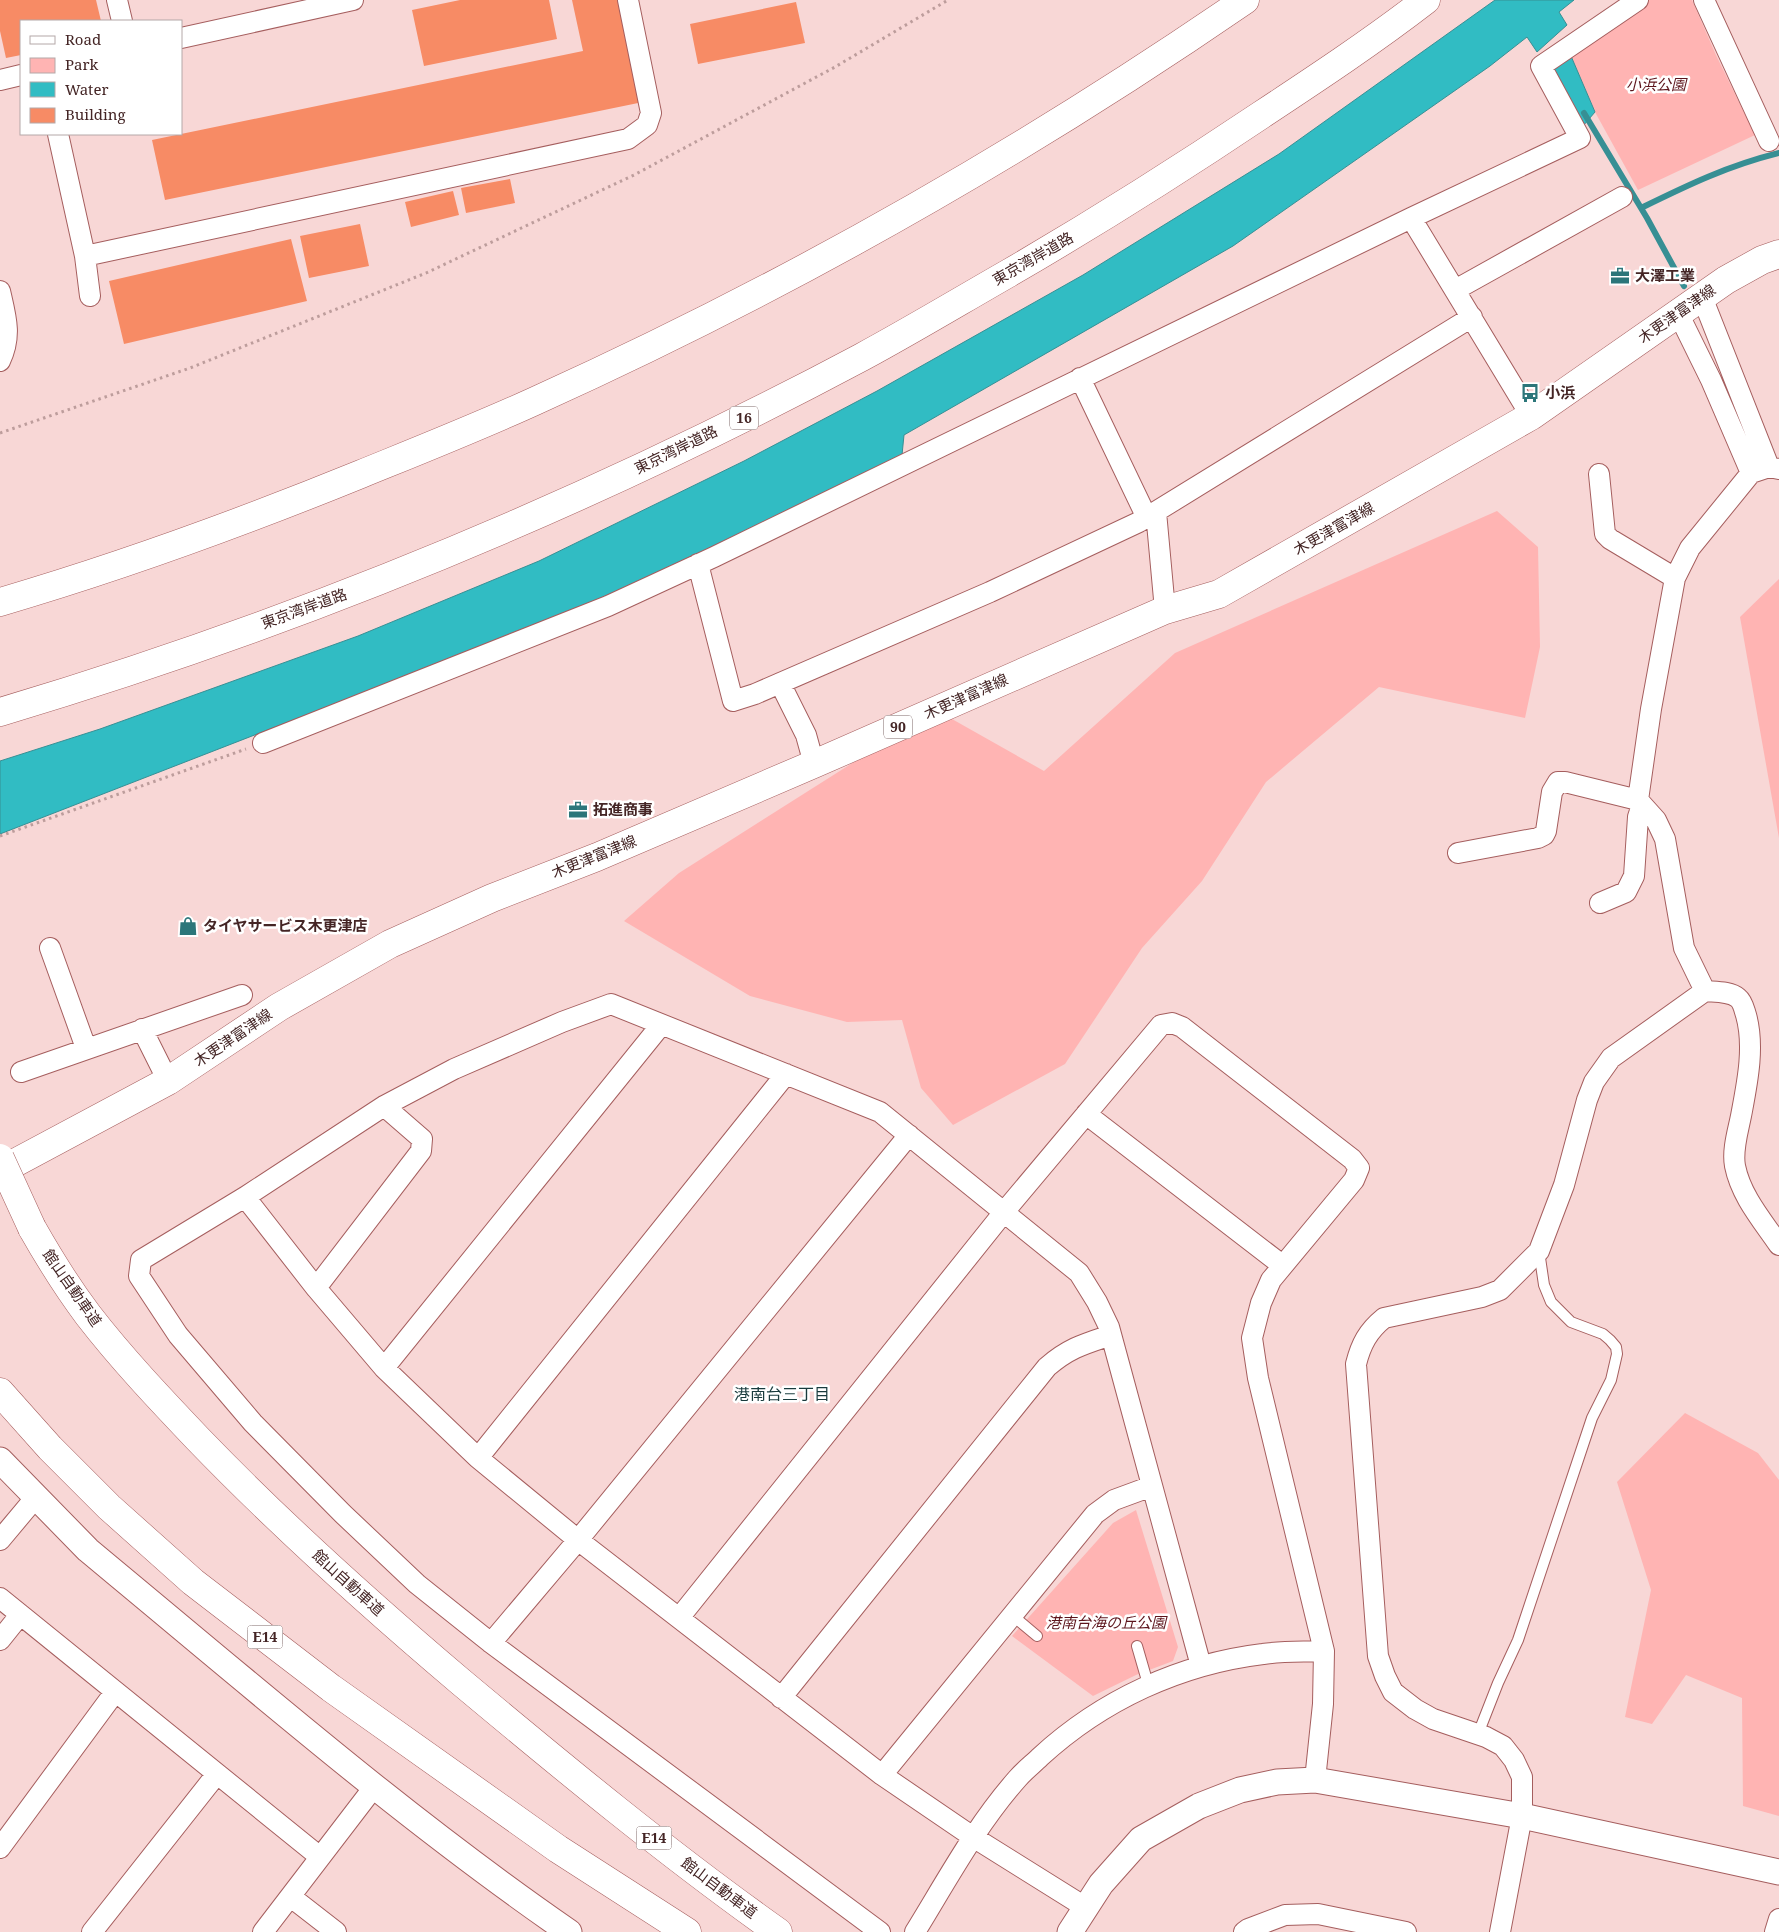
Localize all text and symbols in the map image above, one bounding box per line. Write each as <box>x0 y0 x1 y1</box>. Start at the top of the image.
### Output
legend <box>20 20 182 135</box>
text: Road <box>65 29 101 49</box>
text: Park <box>65 54 99 74</box>
park label: 小浜公園 <box>1626 74 1688 94</box>
text: Water <box>65 79 108 99</box>
text: Building <box>65 104 126 124</box>
street label: 東京湾岸道路 <box>989 227 1076 289</box>
office icon: 大澤工業 <box>1609 265 1631 287</box>
place label: 大澤工業 <box>1635 265 1695 285</box>
street label: 木更津富津線 <box>1634 279 1719 347</box>
bus stop icon: 小浜 <box>1519 382 1541 404</box>
place label: 小浜 <box>1545 382 1576 402</box>
road number: 16 <box>730 406 758 429</box>
street label: 東京湾岸道路 <box>631 420 720 478</box>
street label: 木更津富津線 <box>1290 497 1377 559</box>
street label: 東京湾岸道路 <box>258 583 349 633</box>
street label: 木更津富津線 <box>920 669 1011 724</box>
road number: 90 <box>884 716 912 739</box>
office icon: 拓進商事 <box>567 799 589 821</box>
place label: 拓進商事 <box>593 799 653 819</box>
street label: 木更津富津線 <box>548 830 639 882</box>
shop icon: タイヤサービス木更津店 <box>177 915 199 937</box>
place label: タイヤサービス木更津店 <box>203 915 368 935</box>
street label: 木更津富津線 <box>190 1004 275 1071</box>
street label: 館山自動車道 <box>39 1245 107 1330</box>
district label: 港南台三丁目 <box>734 1383 830 1405</box>
street label: 館山自動車道 <box>309 1545 389 1620</box>
park label: 港南台海の丘公園 <box>1046 1612 1168 1632</box>
road number: E14 <box>248 1625 282 1648</box>
road number: E14 <box>636 1826 672 1850</box>
street label: 館山自動車道 <box>678 1852 762 1922</box>

